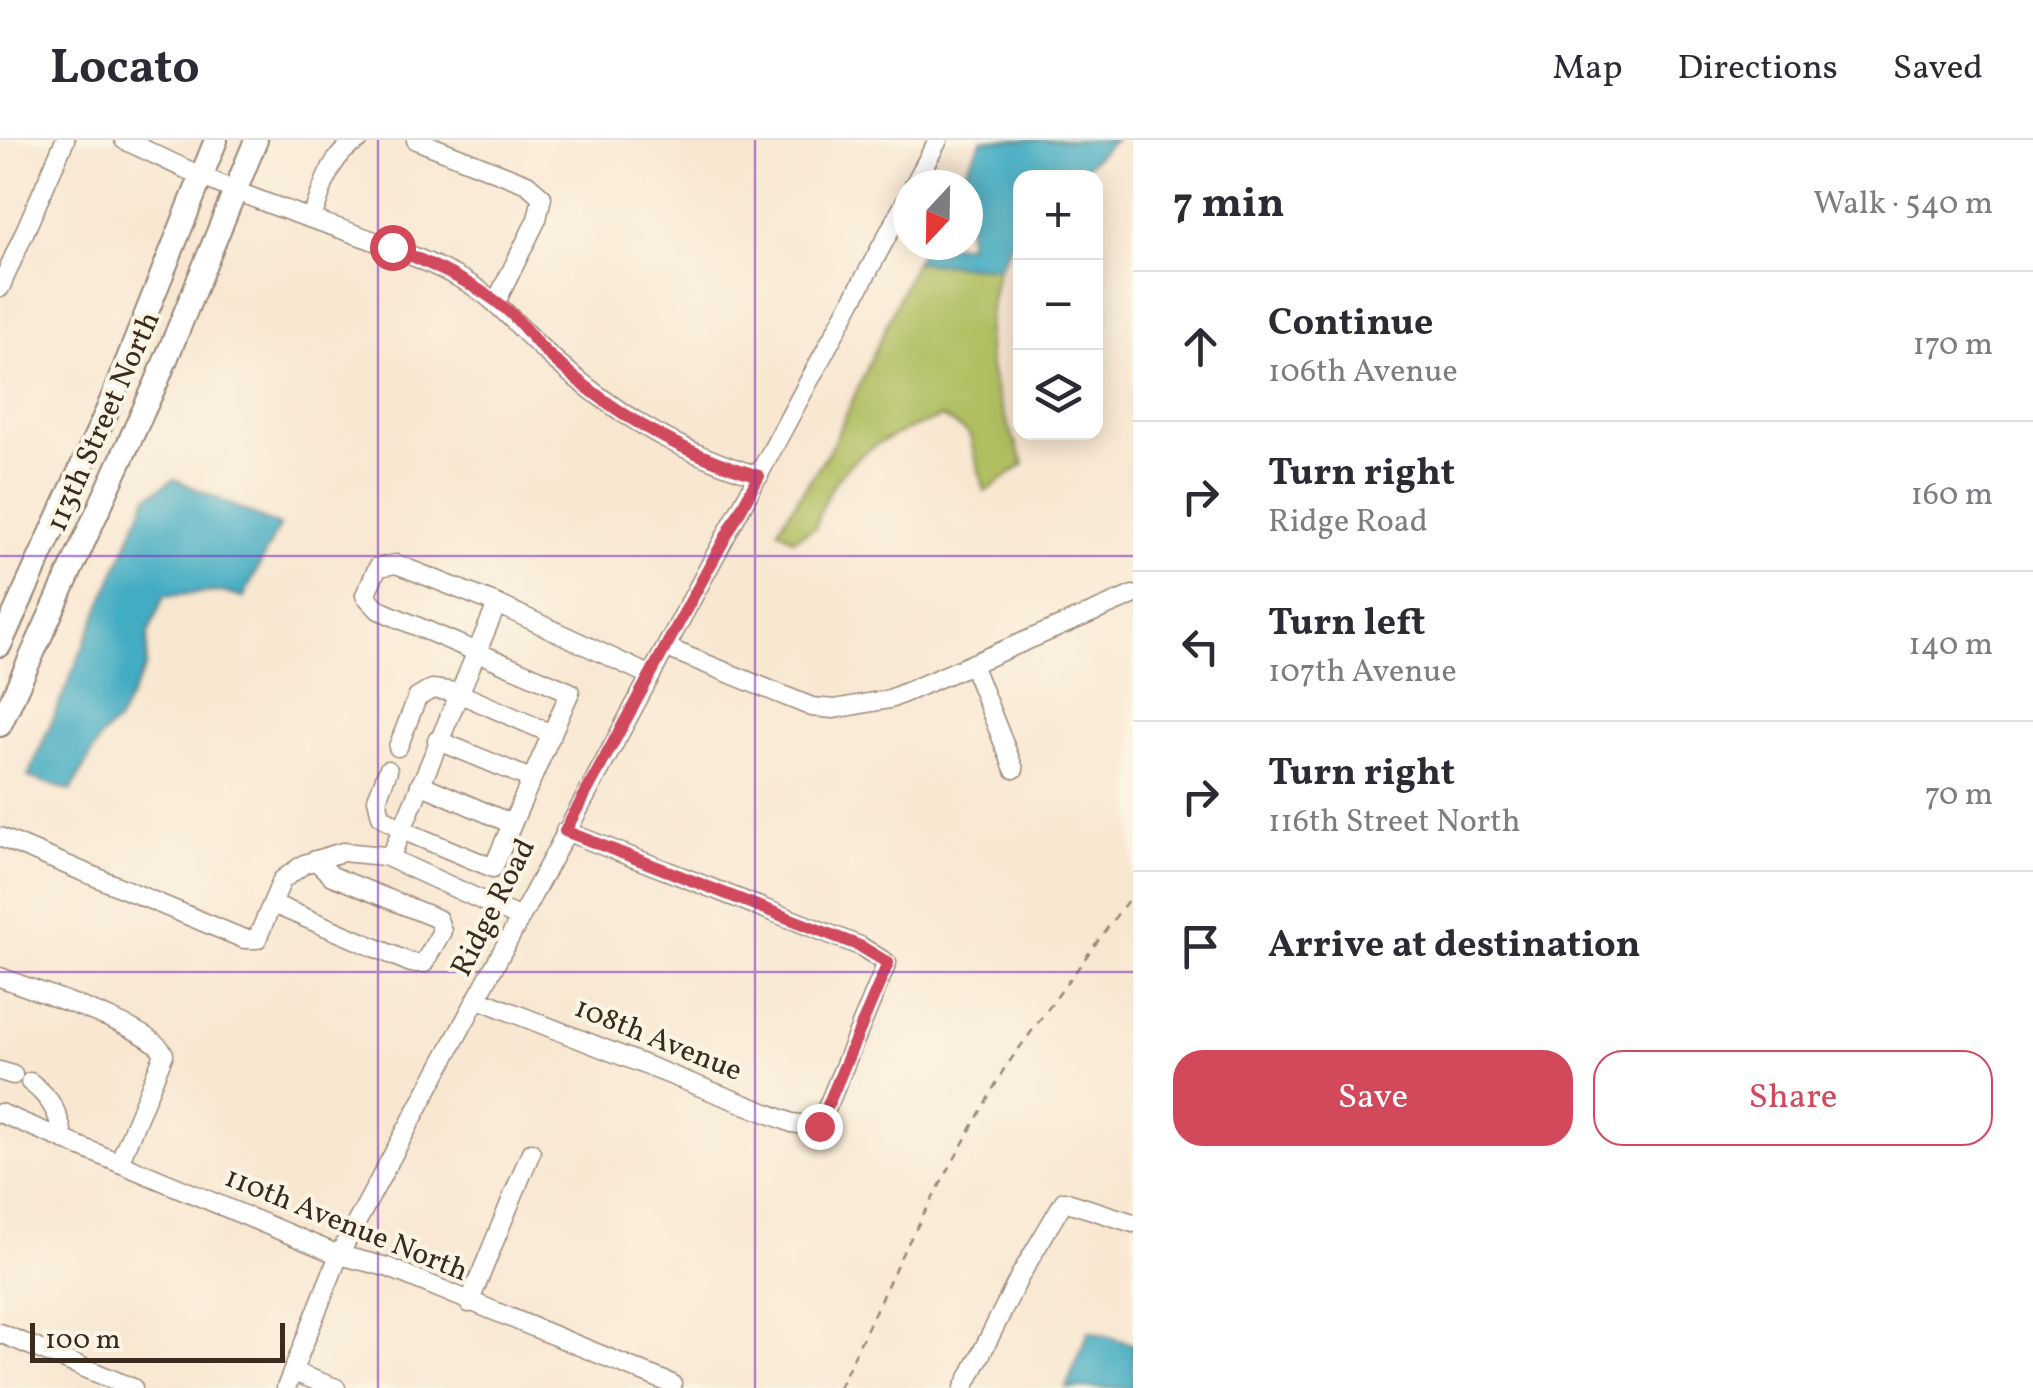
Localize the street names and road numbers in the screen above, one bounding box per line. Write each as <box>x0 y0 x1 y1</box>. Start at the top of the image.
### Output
street label: 113th Street North <box>37 305 171 539</box>
street label: Ridge Road <box>441 832 547 984</box>
street label: 108th Avenue <box>568 987 748 1093</box>
street label: 110th Avenue North <box>218 1157 474 1293</box>

